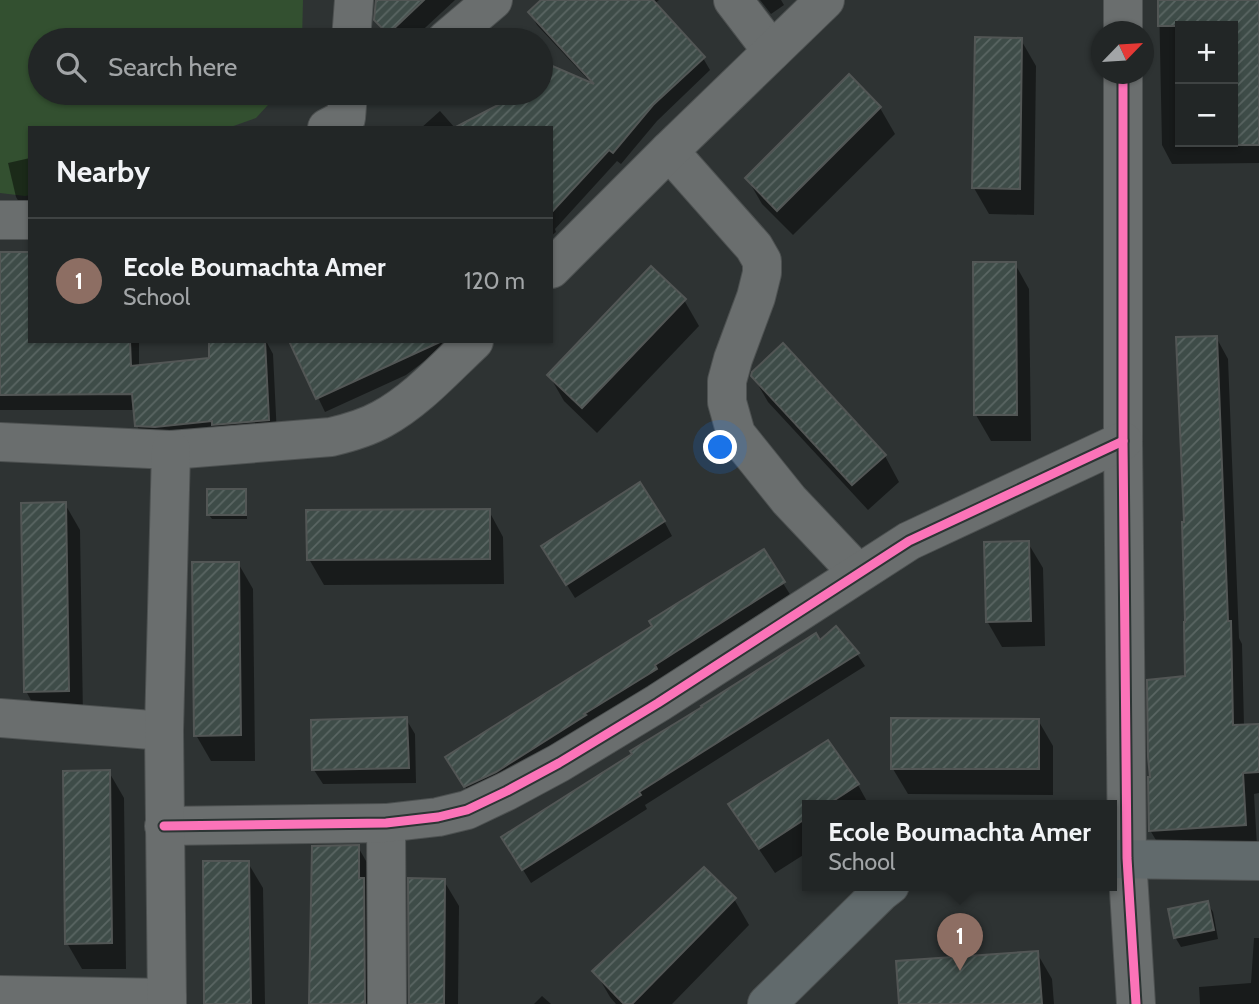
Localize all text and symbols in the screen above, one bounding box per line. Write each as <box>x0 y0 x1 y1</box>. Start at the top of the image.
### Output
north arrow <box>1091 21 1154 84</box>
map controls <box>1175 21 1238 147</box>
button: + <box>1175 21 1238 84</box>
search box <box>28 28 553 105</box>
icon: search <box>52 48 90 86</box>
text: Search here <box>108 51 237 83</box>
button: − <box>1175 84 1238 147</box>
text: Nearby <box>56 153 150 190</box>
text: Ecole Boumachta Amer <box>123 251 386 283</box>
text: 1 <box>75 267 83 295</box>
text: 120 m <box>464 267 525 295</box>
text: School <box>123 283 190 311</box>
your location <box>703 430 737 464</box>
popup <box>802 800 1117 891</box>
text: Ecole Boumachta Amer <box>828 816 1091 848</box>
text: School <box>828 848 895 876</box>
pin: 1 <box>937 913 983 971</box>

